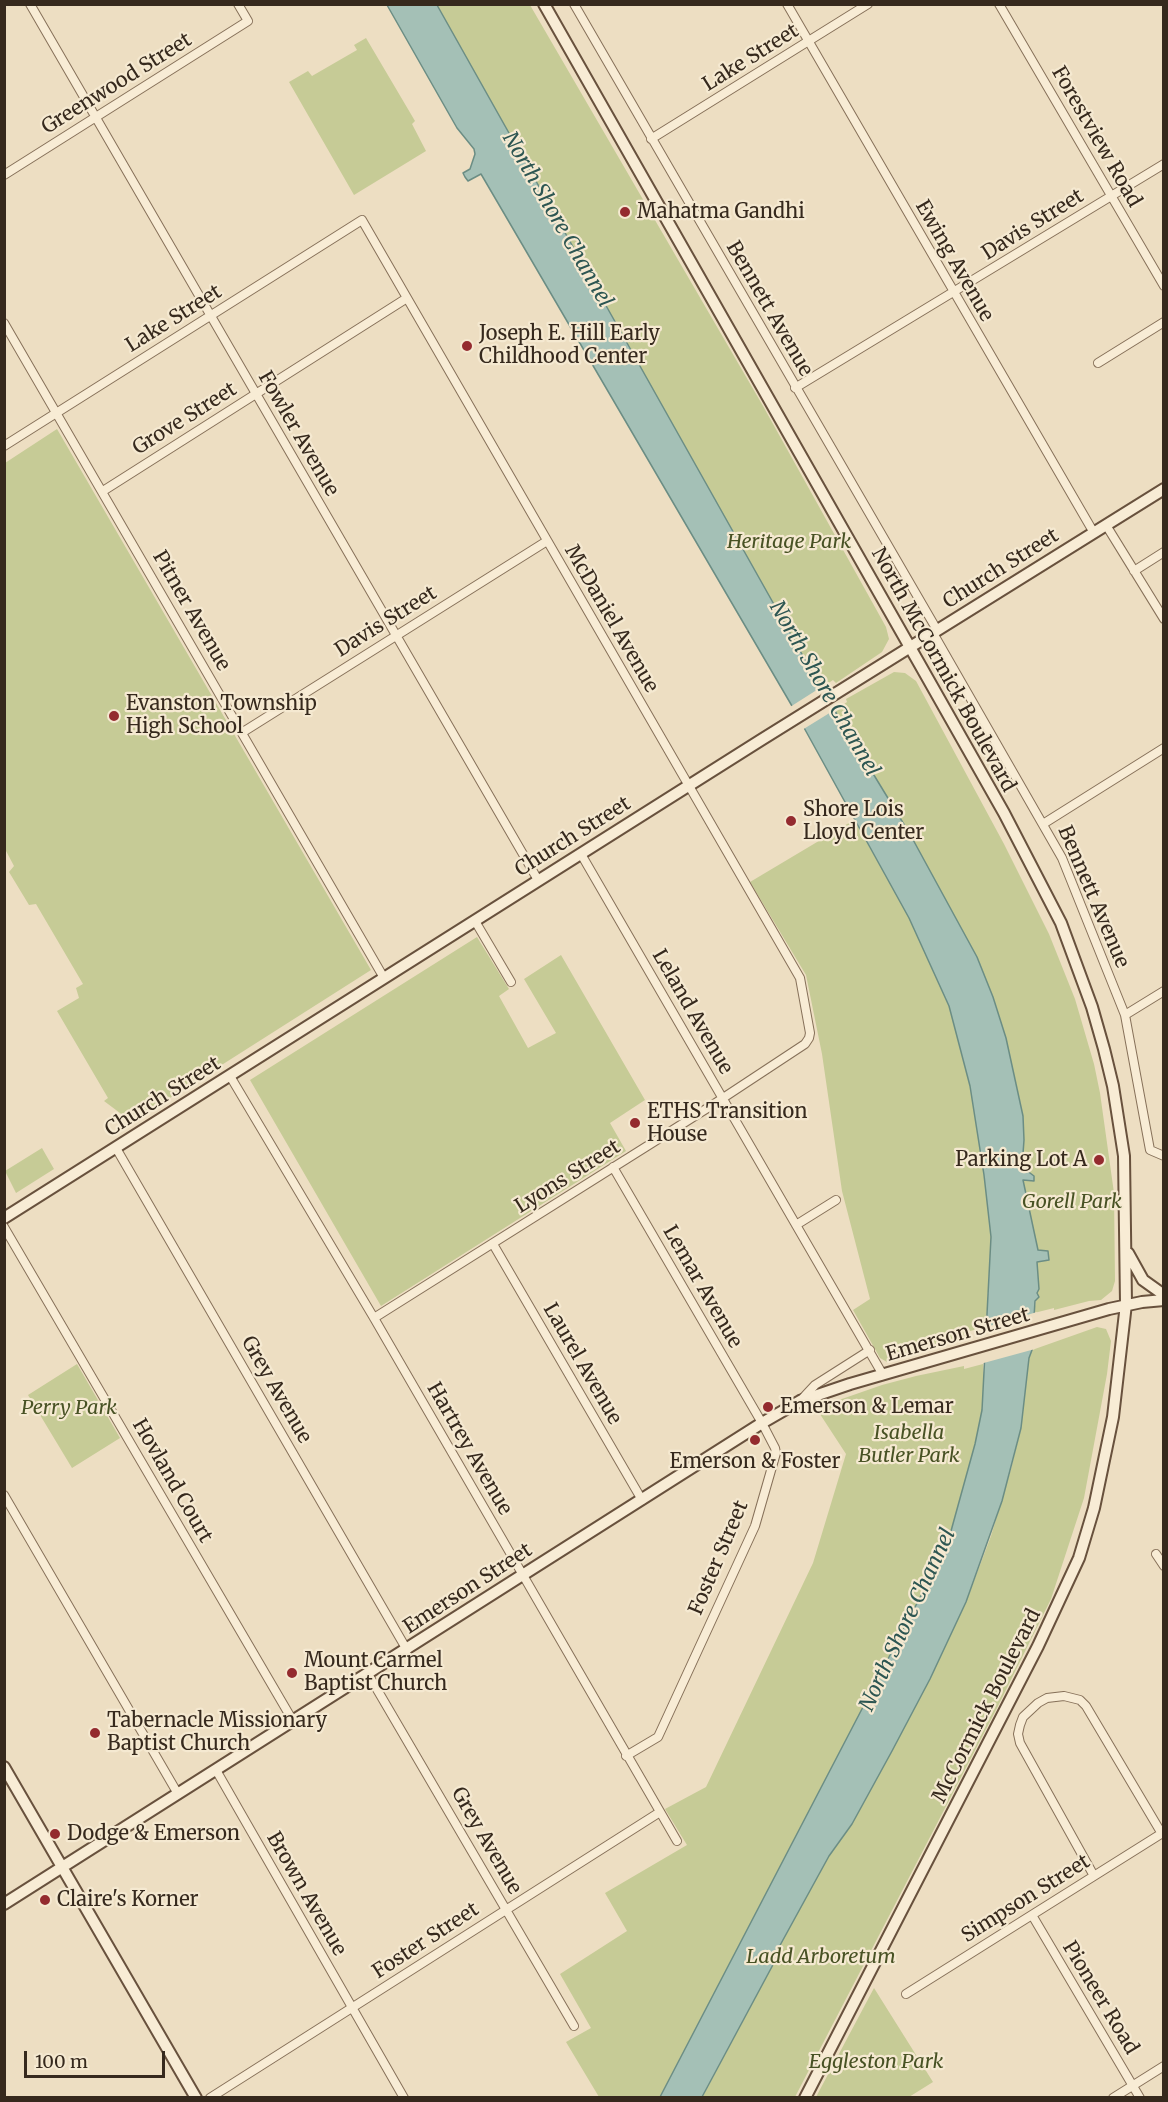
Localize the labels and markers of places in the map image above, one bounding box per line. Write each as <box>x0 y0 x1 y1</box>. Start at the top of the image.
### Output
place label: Mahatma Gandhi <box>637 200 805 224</box>
marker: Mahatma Gandhi <box>618 205 632 219</box>
place label: Joseph E. Hill Early Childhood Center <box>479 322 660 369</box>
marker: Joseph E. Hill Early Childhood Center <box>460 339 474 353</box>
place label: Evanston Township High School <box>126 692 317 739</box>
marker: Evanston Township High School <box>107 709 121 723</box>
place label: Shore Lois Lloyd Center <box>803 798 924 845</box>
marker: Shore Lois Lloyd Center <box>784 814 798 828</box>
place label: ETHS Transition House <box>647 1100 807 1147</box>
marker: ETHS Transition House <box>628 1116 642 1130</box>
place label: Parking Lot A <box>955 1148 1087 1172</box>
marker: Parking Lot A <box>1092 1153 1106 1167</box>
place label: Emerson & Lemar <box>780 1395 954 1419</box>
marker: Emerson & Lemar <box>761 1400 775 1414</box>
marker: Emerson & Foster <box>748 1433 762 1447</box>
place label: Emerson & Foster <box>670 1450 840 1474</box>
place label: Mount Carmel Baptist Church <box>304 1649 447 1696</box>
marker: Mount Carmel Baptist Church <box>285 1666 299 1680</box>
place label: Tabernacle Missionary Baptist Church <box>107 1709 327 1756</box>
marker: Tabernacle Missionary Baptist Church <box>88 1726 102 1740</box>
place label: Dodge & Emerson <box>67 1822 240 1846</box>
marker: Dodge & Emerson <box>48 1827 62 1841</box>
place label: Claire's Korner <box>57 1888 199 1912</box>
marker: Claire's Korner <box>38 1893 52 1907</box>

